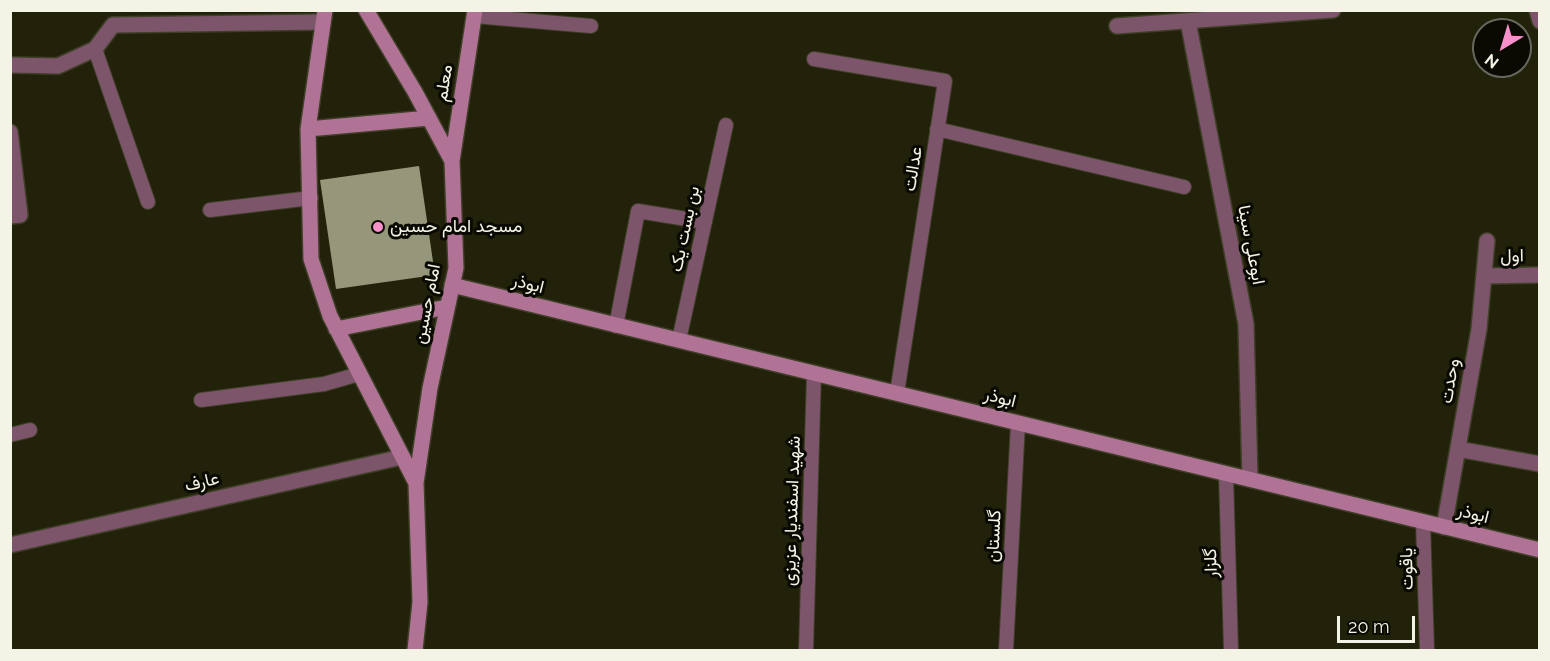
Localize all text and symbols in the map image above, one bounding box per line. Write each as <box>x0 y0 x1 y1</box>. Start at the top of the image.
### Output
north arrow <box>1472 18 1532 78</box>
text: N <box>1481 50 1503 72</box>
street label: معلم <box>430 63 458 103</box>
street label: عدالت <box>899 145 927 193</box>
street label: بن بست یک <box>665 184 705 274</box>
street label: ابوعلی سینا <box>1233 203 1269 287</box>
place label: مسجد امام حسین <box>390 216 522 238</box>
marker: مسجد امام حسین <box>371 220 385 234</box>
street label: اول <box>1500 245 1524 267</box>
street label: امام حسین <box>409 262 445 346</box>
street label: ابوذر <box>510 270 546 298</box>
street label: وحدت <box>1435 357 1465 405</box>
street label: ابوذر <box>982 384 1018 412</box>
street label: شهید اسفندیار عزیزی <box>779 436 805 586</box>
street label: عارف <box>183 468 221 496</box>
street label: ابوذر <box>1455 500 1491 528</box>
street label: گلستان <box>982 509 1006 563</box>
street label: گلزار <box>1200 548 1222 578</box>
street label: یاقوت <box>1396 548 1418 590</box>
scale bar <box>1340 604 1418 642</box>
text: 20 m <box>1348 616 1390 637</box>

